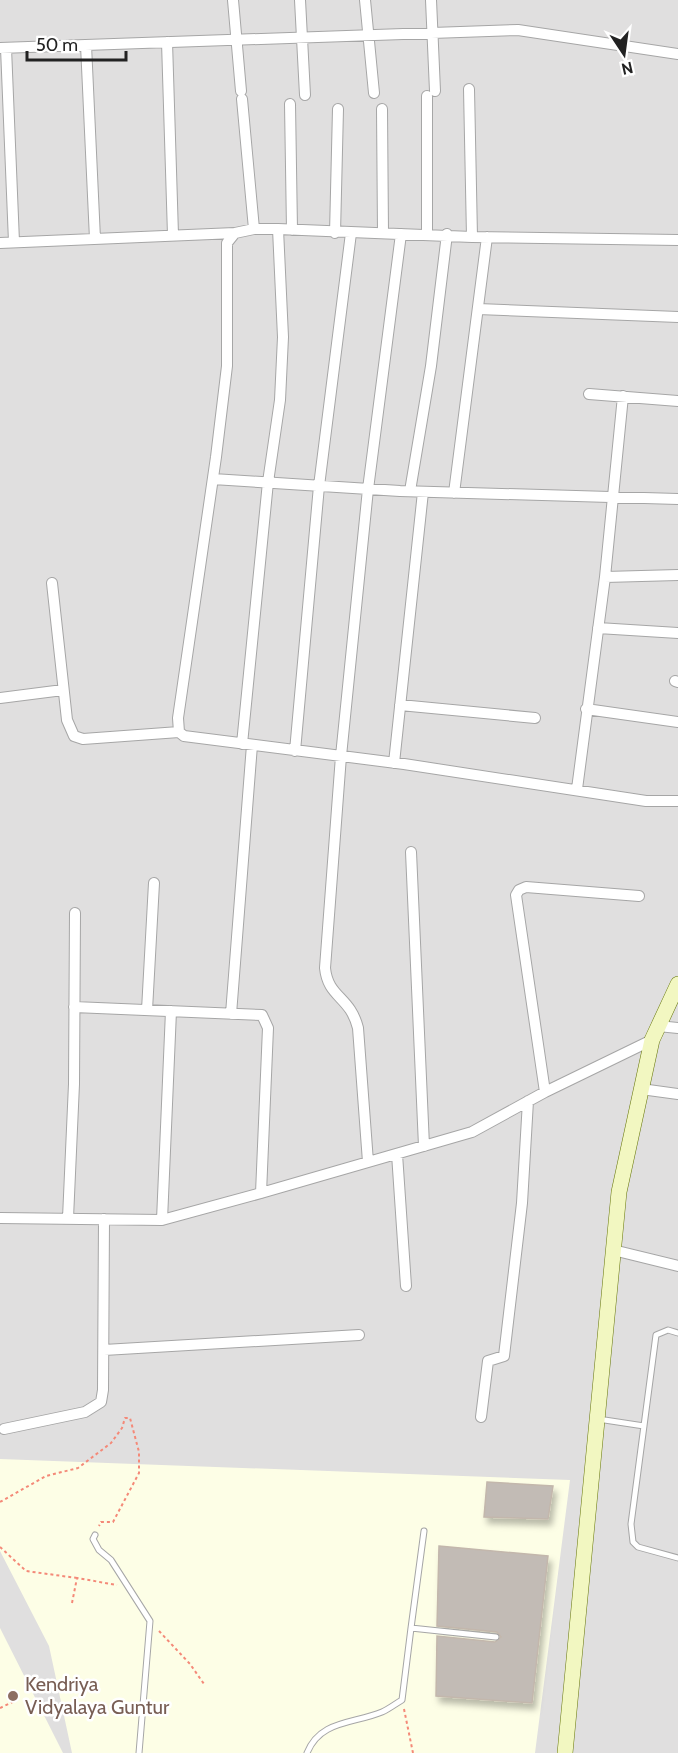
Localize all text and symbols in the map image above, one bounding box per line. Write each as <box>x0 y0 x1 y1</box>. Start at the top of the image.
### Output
scale bar <box>27 24 126 62</box>
north arrow <box>594 24 654 84</box>
text: 50 m <box>36 34 78 56</box>
text: N <box>620 58 635 79</box>
place label: Kendriya Vidyalaya Guntur <box>25 1672 170 1719</box>
marker: Kendriya Vidyalaya Guntur <box>6 1689 20 1703</box>

